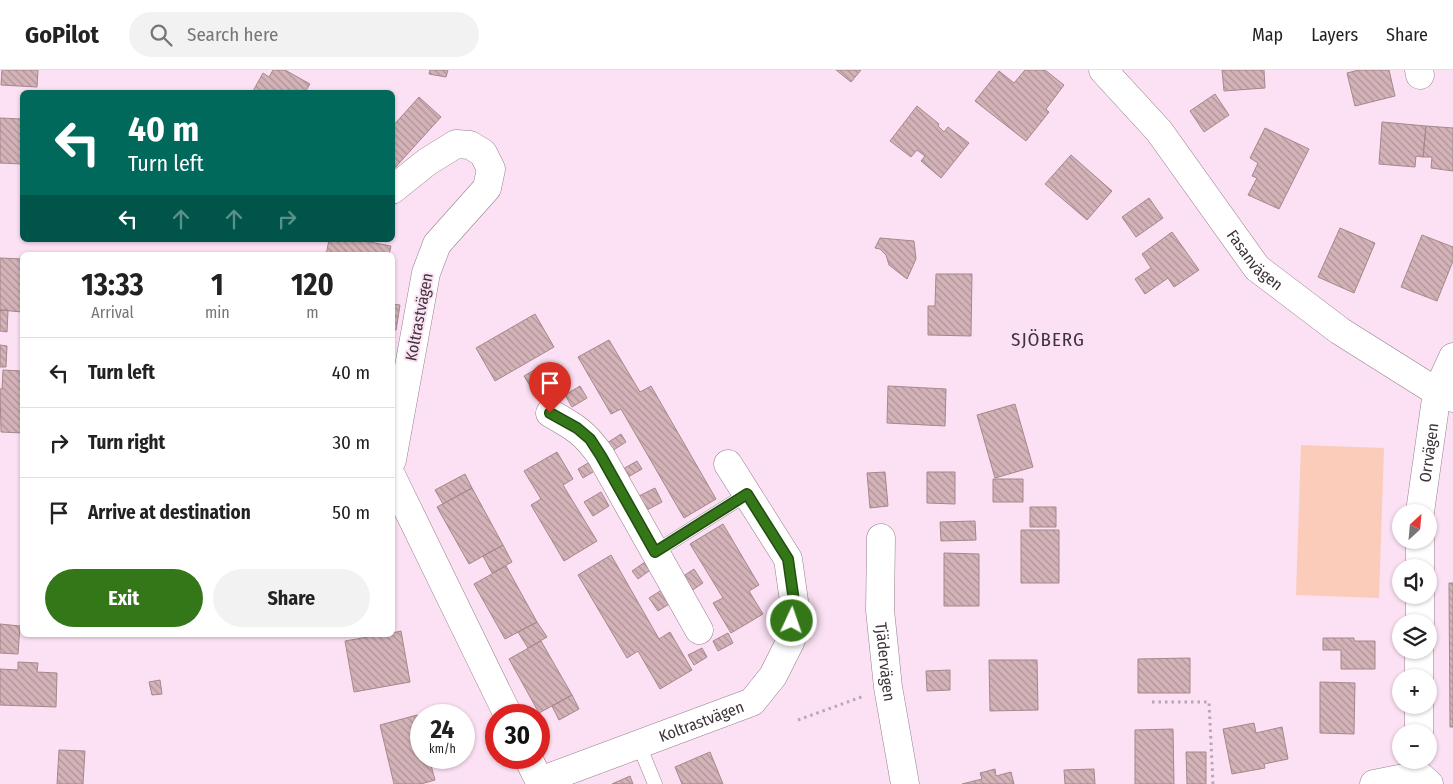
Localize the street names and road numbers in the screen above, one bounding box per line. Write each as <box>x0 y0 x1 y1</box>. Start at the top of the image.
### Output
street label: Fasanvägen <box>1223 226 1287 294</box>
street label: Koltrastvägen <box>401 271 437 363</box>
street label: Orrvägen <box>1415 422 1442 483</box>
street label: Tjädervägen <box>872 621 900 703</box>
street label: Koltrastvägen <box>656 696 746 745</box>

